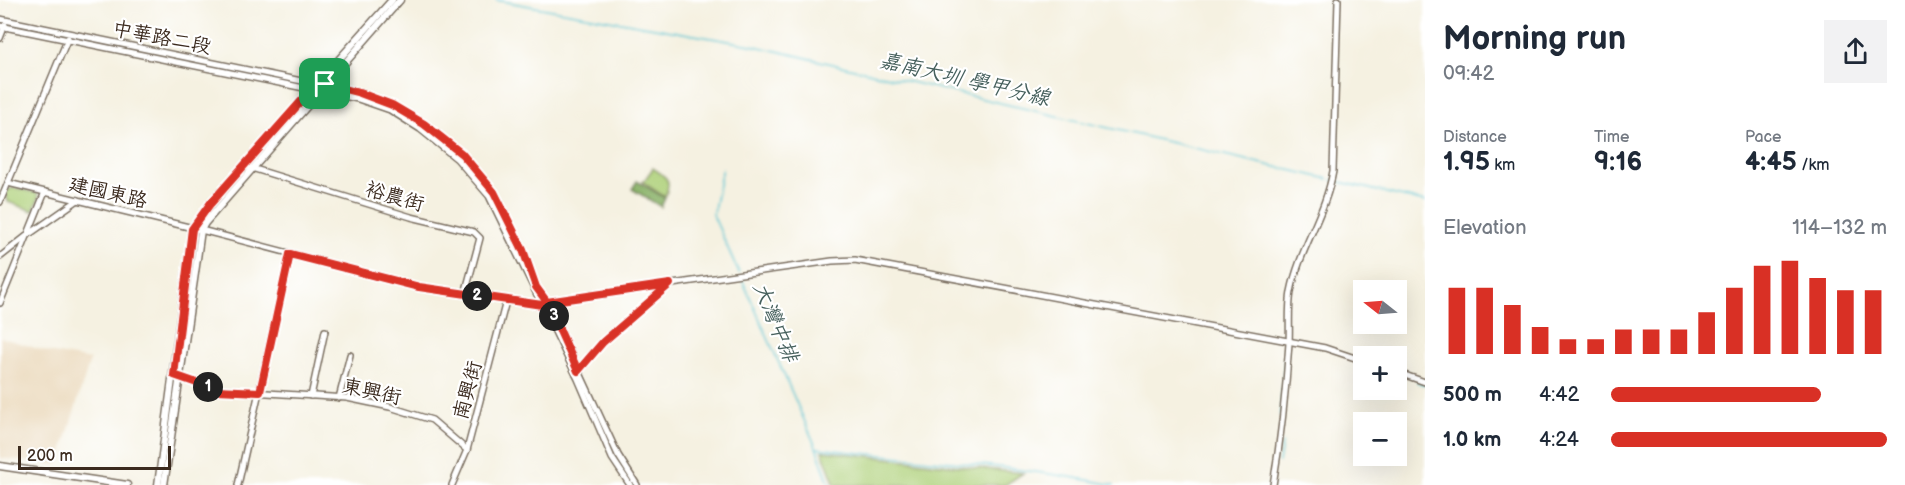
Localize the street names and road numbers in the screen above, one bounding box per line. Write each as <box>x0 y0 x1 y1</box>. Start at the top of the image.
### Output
street label: 中華路二段 <box>110 17 213 59</box>
street label: 建國東路 <box>66 172 150 214</box>
street label: 裕農街 <box>363 177 427 217</box>
street label: 南興街 <box>449 358 487 422</box>
street label: 東興街 <box>340 374 404 410</box>

